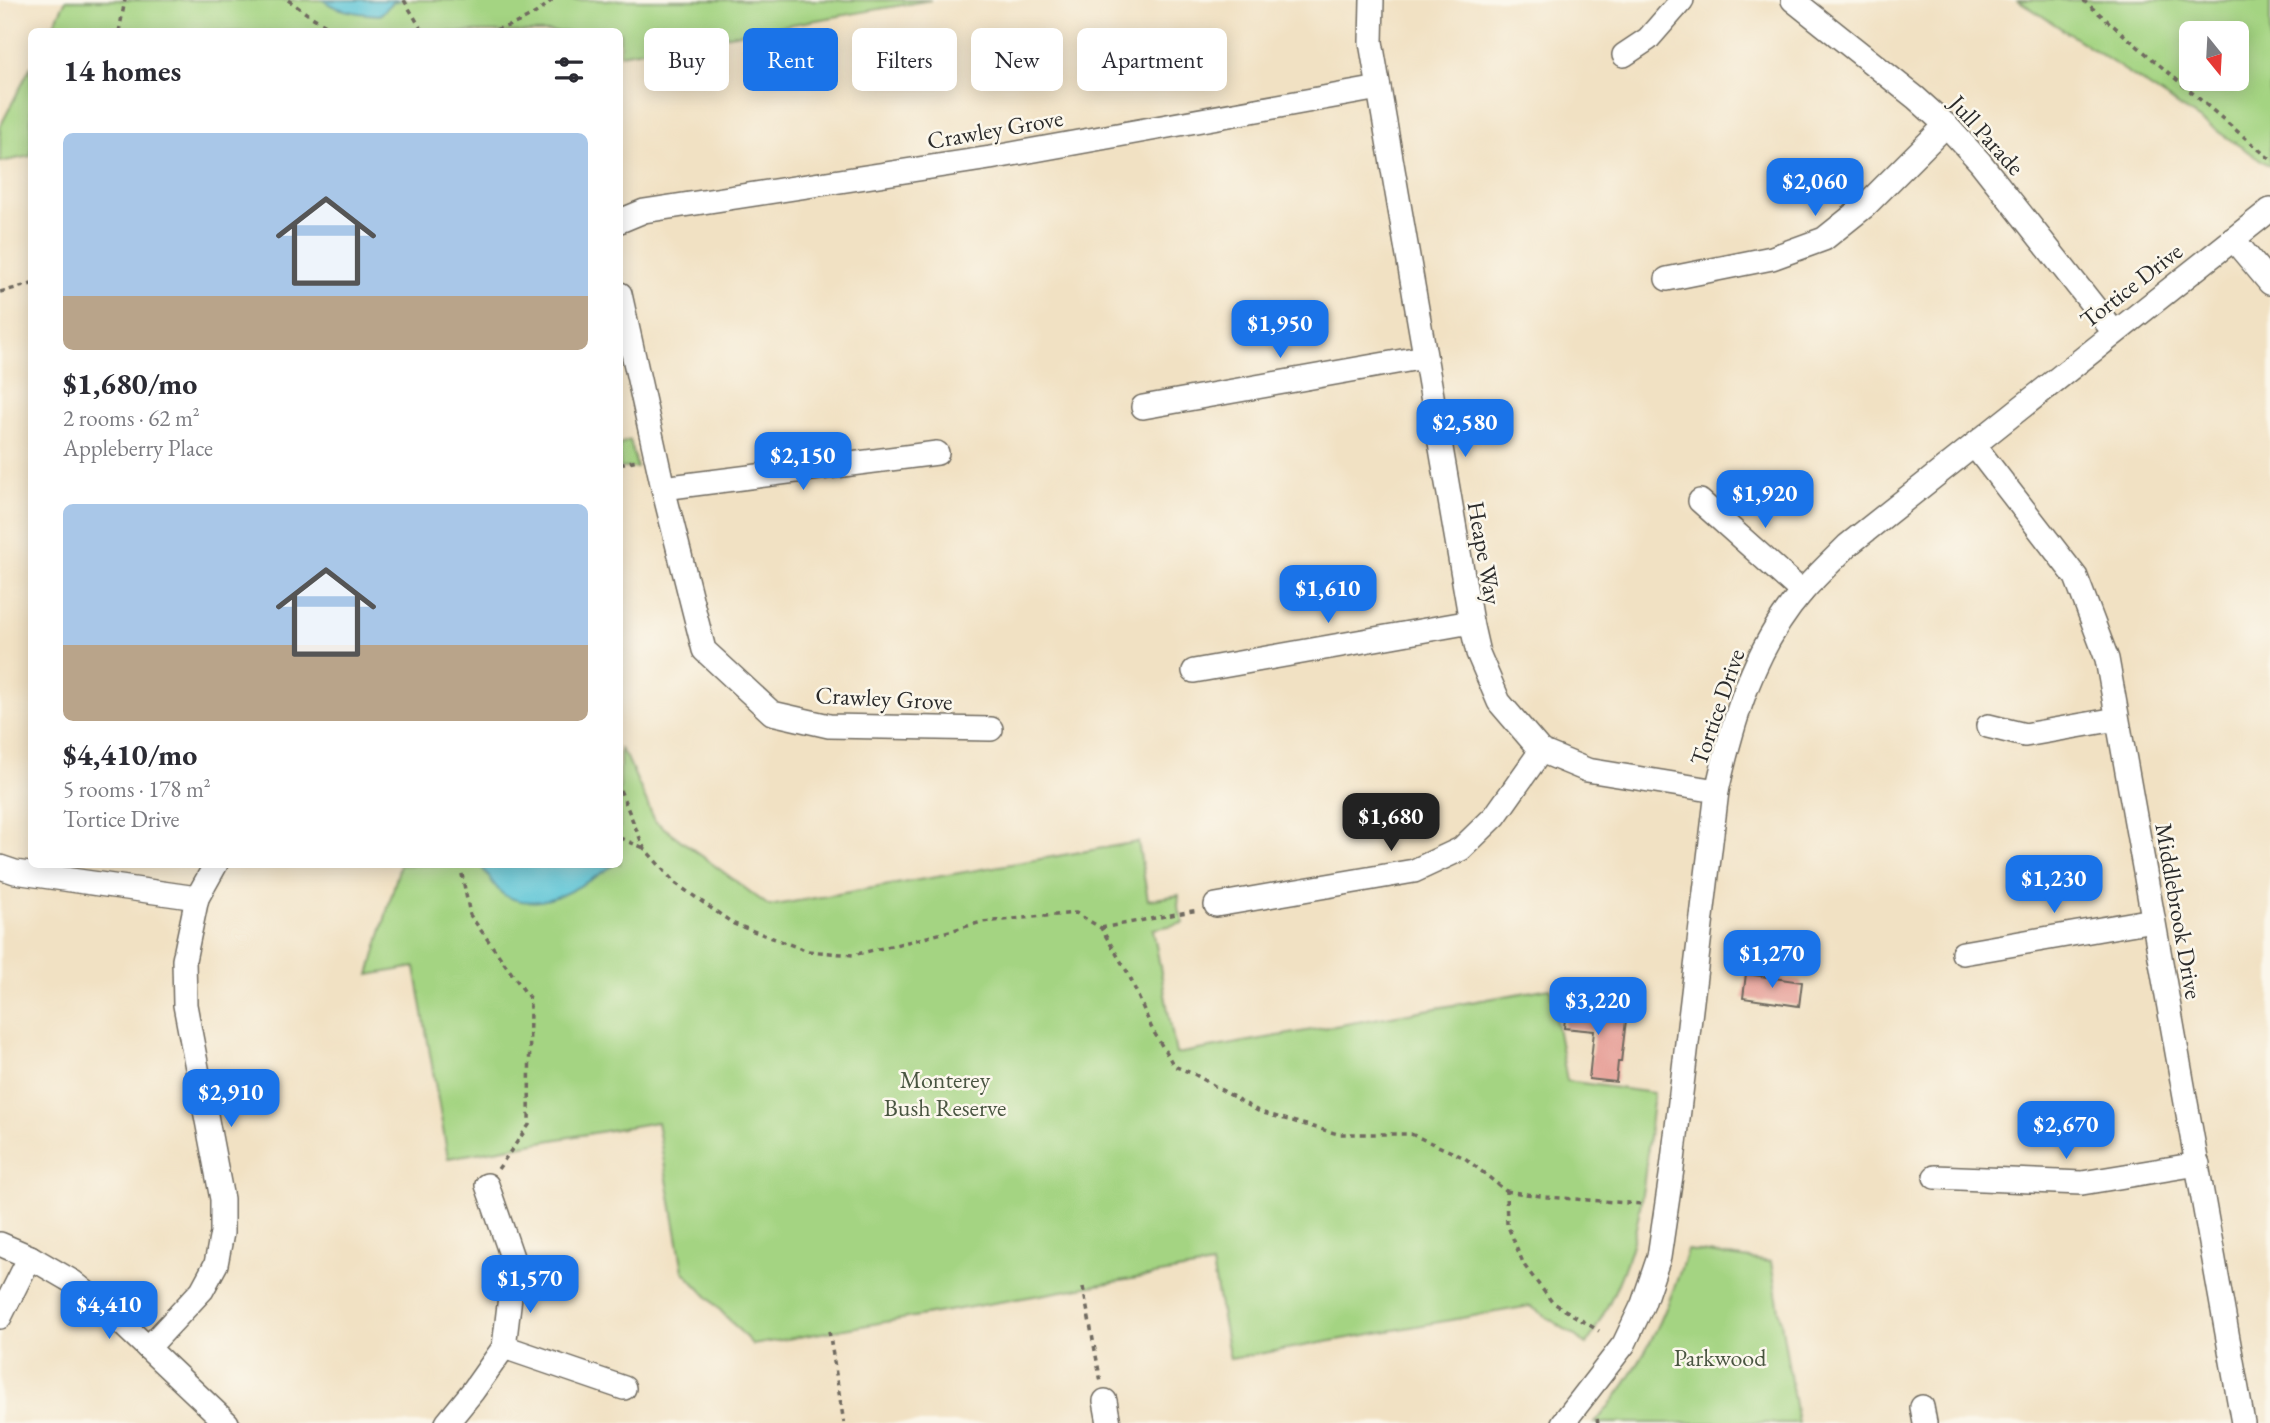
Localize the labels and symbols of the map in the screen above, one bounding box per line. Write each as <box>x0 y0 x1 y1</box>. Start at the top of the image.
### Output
north arrow <box>2179 21 2249 91</box>
street label: Jull Parade <box>1941 87 2031 182</box>
street label: Crawley Grove <box>925 102 1065 156</box>
pin: $2,060 <box>1758 158 1872 218</box>
street label: Tortice Drive <box>2074 235 2188 335</box>
pin: $1,950 <box>1223 300 1337 360</box>
pin: $2,580 <box>1408 400 1522 459</box>
pin: $2,150 <box>746 433 860 492</box>
pin: $1,920 <box>1708 470 1822 530</box>
street label: Heape Way <box>1461 499 1509 608</box>
pin: $1,610 <box>1271 566 1385 625</box>
street label: Tortice Drive <box>1683 644 1751 770</box>
street label: Crawley Grove <box>815 679 953 717</box>
pin: $1,680 <box>1334 794 1448 853</box>
street label: Middlebrook Drive <box>2148 821 2210 1001</box>
pin: $1,230 <box>1997 856 2111 915</box>
pin: $1,270 <box>1715 930 1829 990</box>
pin: $3,220 <box>1541 978 1655 1037</box>
park label: Monterey Bush Reserve <box>884 1064 1006 1123</box>
pin: $2,910 <box>174 1070 288 1129</box>
pin: $2,670 <box>2009 1102 2123 1161</box>
pin: $1,570 <box>473 1256 587 1315</box>
pin: $4,410 <box>52 1282 166 1341</box>
park label: Parkwood <box>1674 1342 1767 1373</box>

